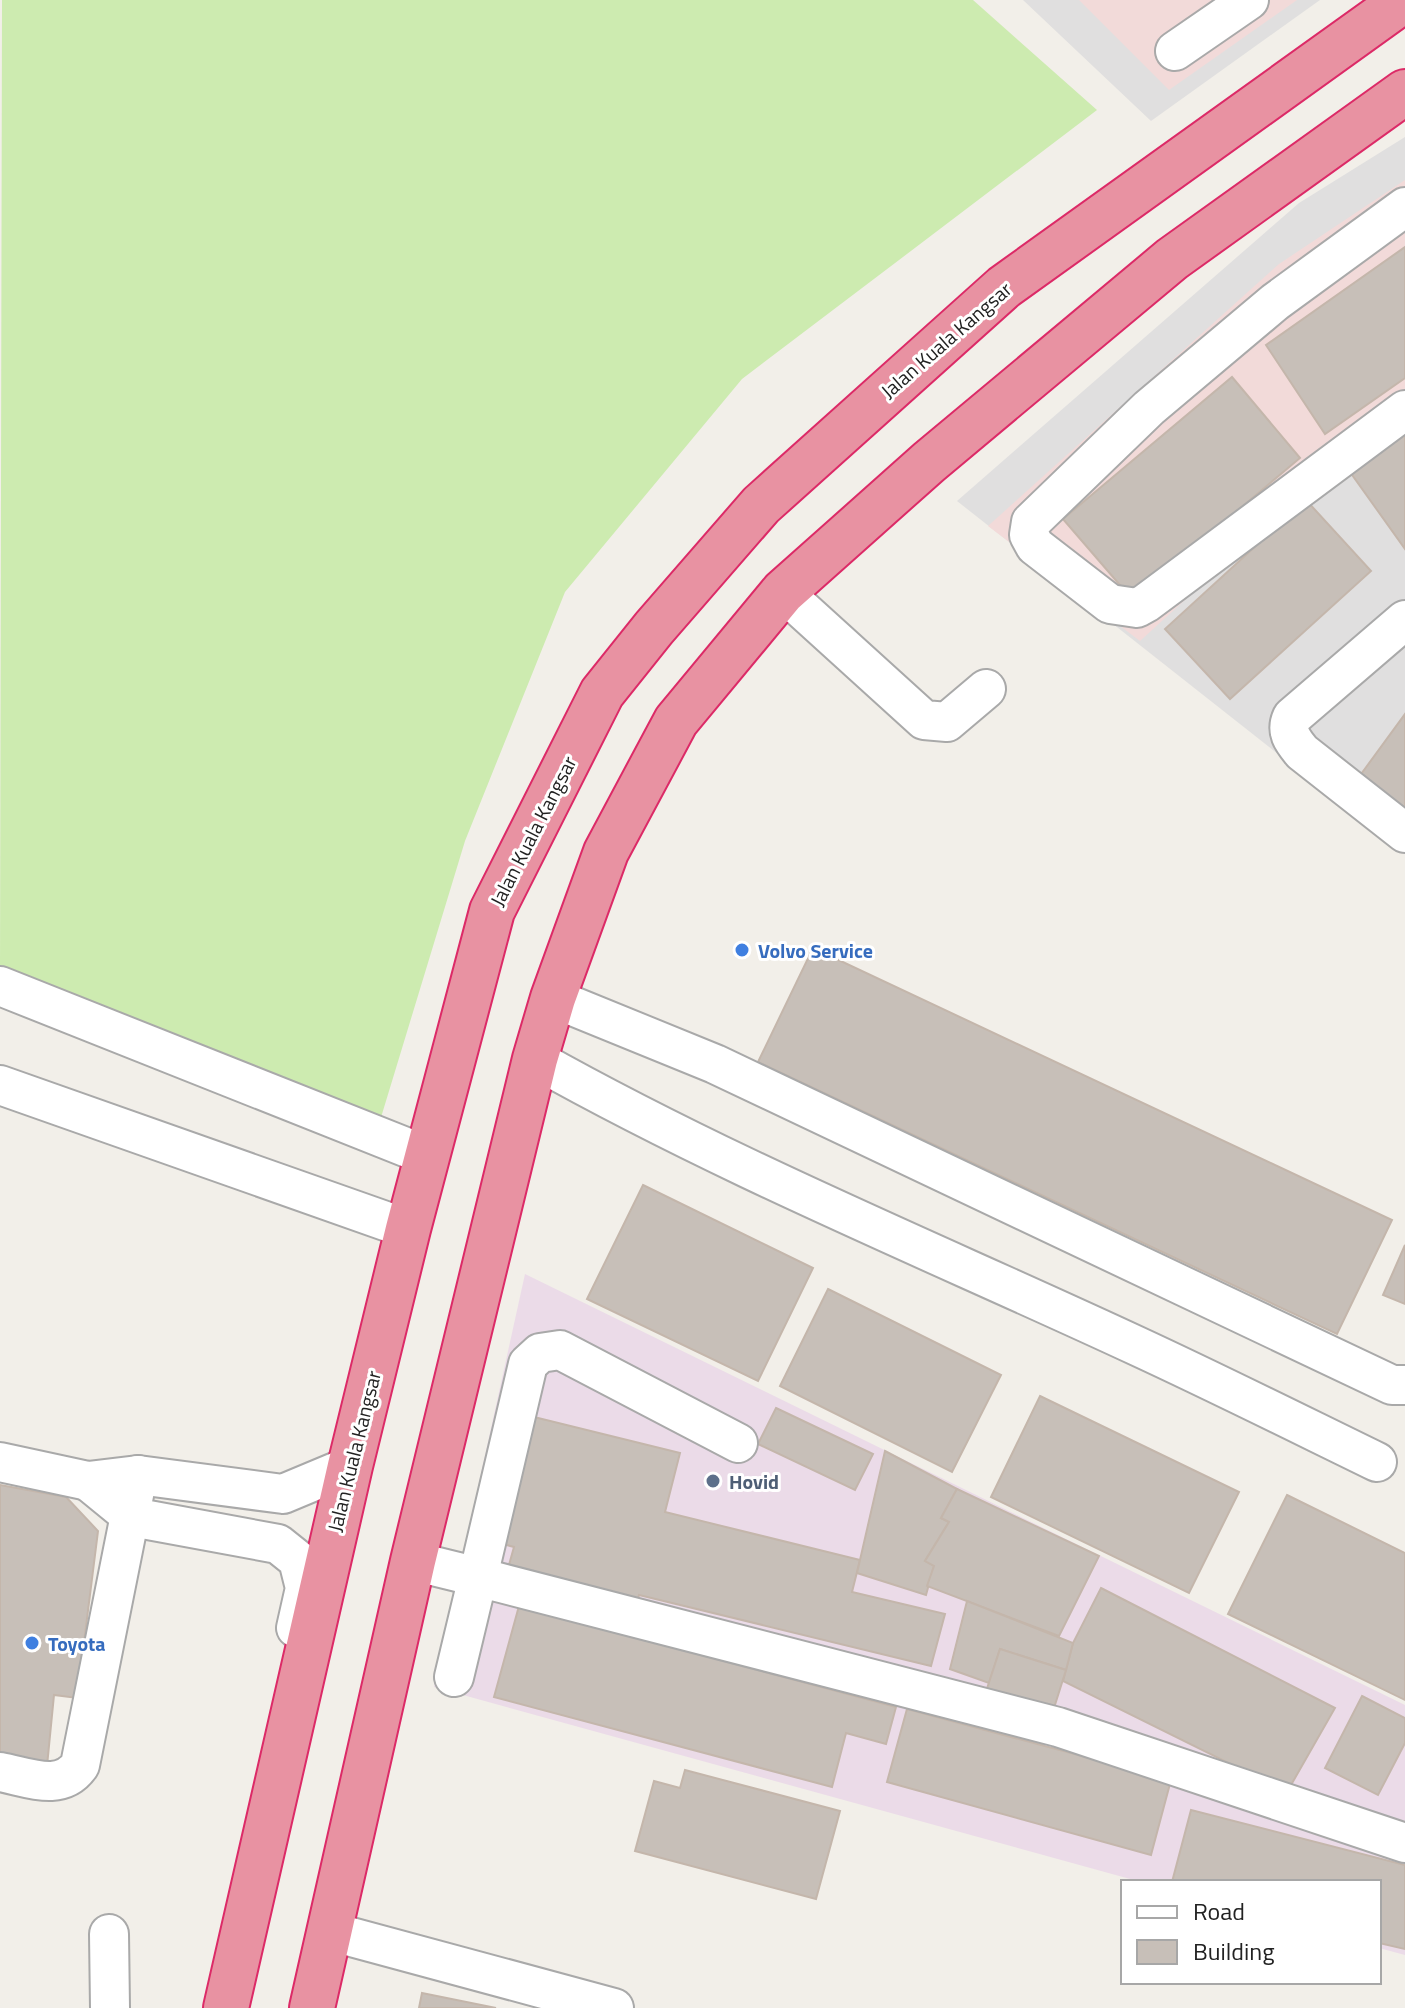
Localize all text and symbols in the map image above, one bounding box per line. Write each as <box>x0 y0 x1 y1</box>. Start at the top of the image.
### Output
street label: Jalan Kuala Kangsar <box>874 274 1019 406</box>
street label: Jalan Kuala Kangsar <box>482 750 584 912</box>
place label: Volvo Service <box>758 935 873 966</box>
marker: Volvo Service <box>733 941 751 959</box>
street label: Jalan Kuala Kangsar <box>319 1367 389 1535</box>
place label: Hovid <box>729 1466 779 1497</box>
marker: Hovid <box>704 1472 722 1490</box>
place label: Toyota <box>48 1628 106 1659</box>
marker: Toyota <box>23 1634 41 1652</box>
legend <box>1121 1880 1381 1984</box>
text: Road <box>1193 1893 1245 1929</box>
text: Building <box>1193 1933 1275 1969</box>

